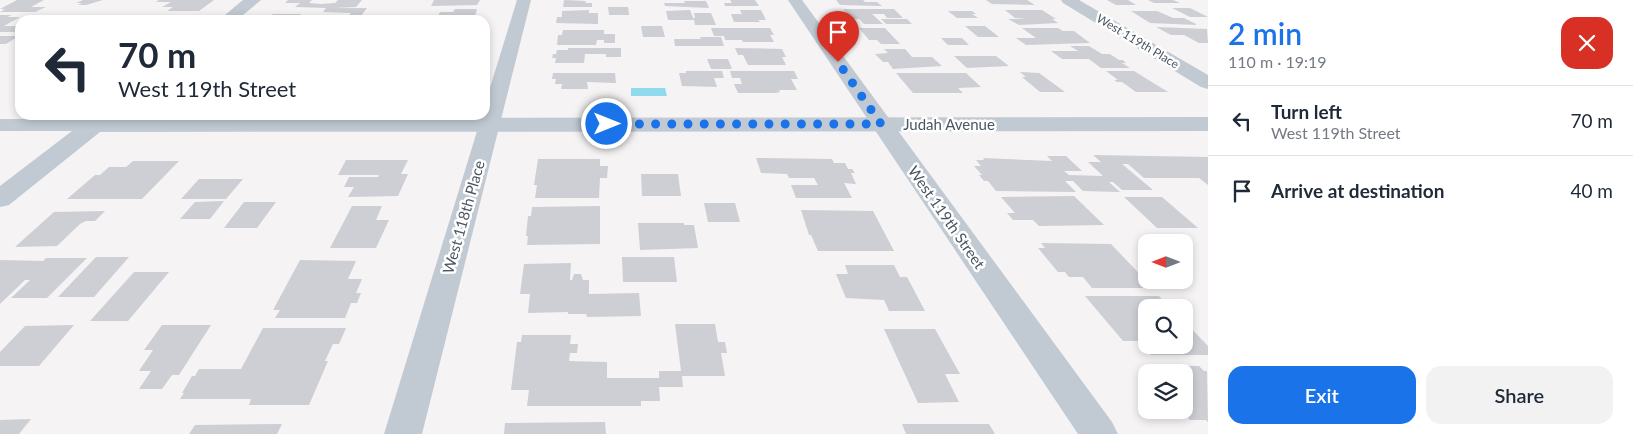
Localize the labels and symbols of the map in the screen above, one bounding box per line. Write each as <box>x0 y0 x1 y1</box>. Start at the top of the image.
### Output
street label: West 119th Place <box>1094 10 1182 72</box>
pin <box>817 11 859 62</box>
position arrow <box>580 97 632 149</box>
street label: Judah Avenue <box>903 115 995 133</box>
street label: West 118th Place <box>438 158 488 276</box>
street label: West 119th Street <box>905 162 990 272</box>
north arrow <box>1138 234 1192 289</box>

